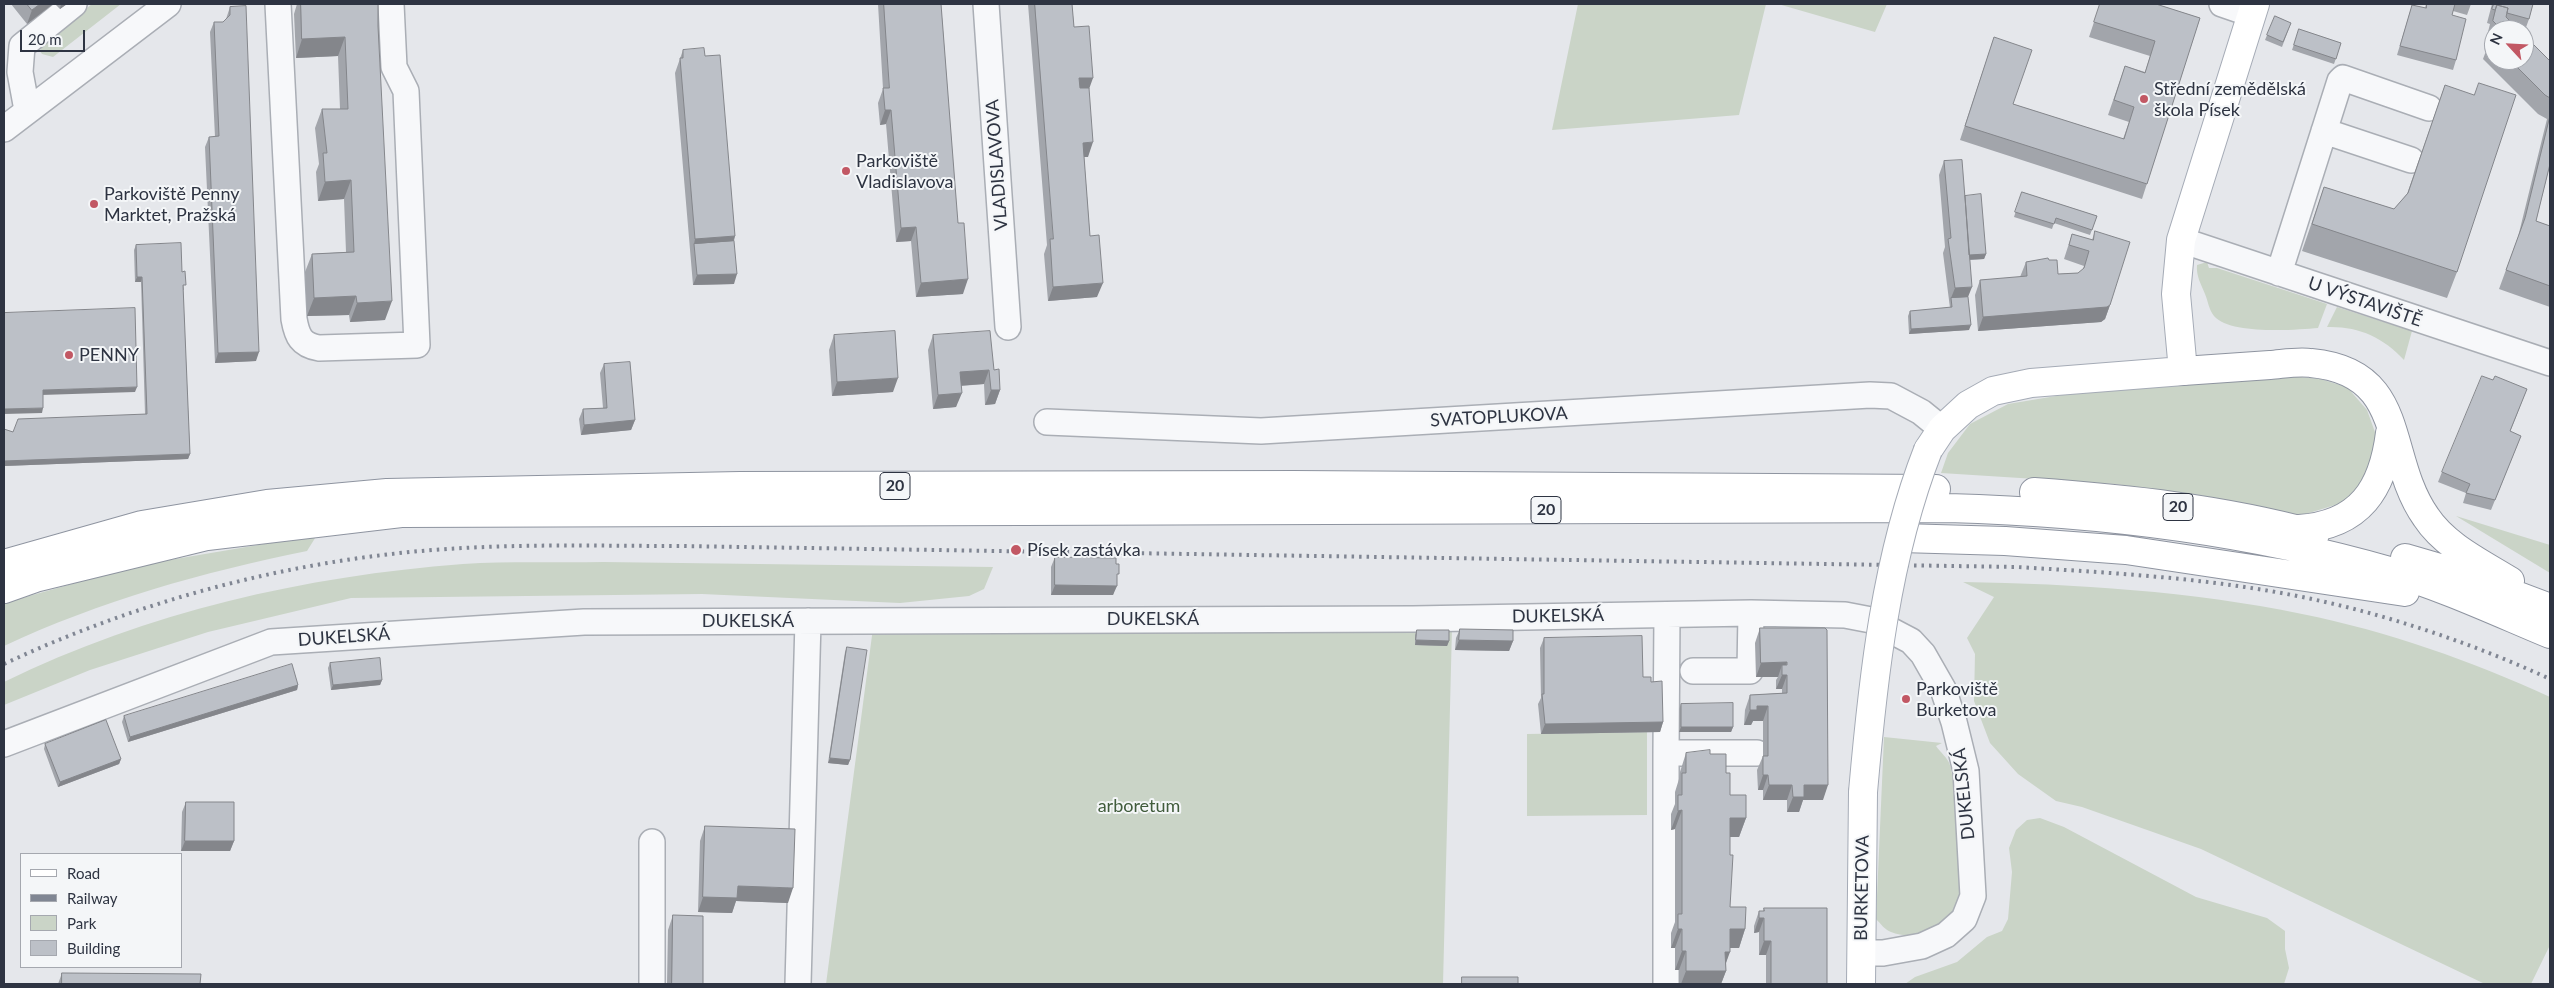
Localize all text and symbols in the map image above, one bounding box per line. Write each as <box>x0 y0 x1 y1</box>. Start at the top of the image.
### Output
scale bar <box>22 20 88 52</box>
north arrow <box>2484 20 2534 70</box>
text: 20 m <box>28 30 62 48</box>
text: N <box>2486 30 2506 47</box>
place label: Střední zemědělská škola Písek <box>2154 78 2306 120</box>
marker: Střední zemědělská škola Písek <box>2138 93 2150 105</box>
street label: VLADISLAVOVA <box>982 98 1012 232</box>
place label: Parkoviště Vladislavova <box>856 150 954 192</box>
marker: Parkoviště Vladislavova <box>840 165 852 177</box>
place label: Parkoviště Penny Marktet, Pražská <box>104 183 240 225</box>
marker: Parkoviště Penny Marktet, Pražská <box>88 198 100 210</box>
street label: U VÝSTAVIŠTĚ <box>2305 272 2425 332</box>
place label: PENNY <box>79 344 139 366</box>
marker: PENNY <box>63 349 75 361</box>
street label: SVATOPLUKOVA <box>1430 403 1568 431</box>
road number: 20 <box>880 472 910 500</box>
road number: 20 <box>2163 494 2193 520</box>
road number: 20 <box>1531 496 1561 524</box>
place label: Písek zastávka <box>1027 539 1141 561</box>
marker: Písek zastávka <box>1009 543 1023 557</box>
street label: DUKELSKÁ <box>1512 604 1604 628</box>
street label: DUKELSKÁ <box>1107 608 1199 630</box>
street label: DUKELSKÁ <box>702 610 794 632</box>
street label: DUKELSKÁ <box>297 623 391 651</box>
place label: Parkoviště Burketova <box>1916 678 1998 721</box>
marker: Parkoviště Burketova <box>1900 693 1912 705</box>
street label: DUKELSKÁ <box>1948 747 1980 841</box>
park label: arboretum <box>1098 795 1180 817</box>
street label: BURKETOVA <box>1850 835 1874 941</box>
legend <box>20 853 182 968</box>
text: Road <box>67 864 100 882</box>
text: Railway <box>67 889 118 907</box>
text: Park <box>67 914 96 932</box>
text: Building <box>67 939 120 957</box>

